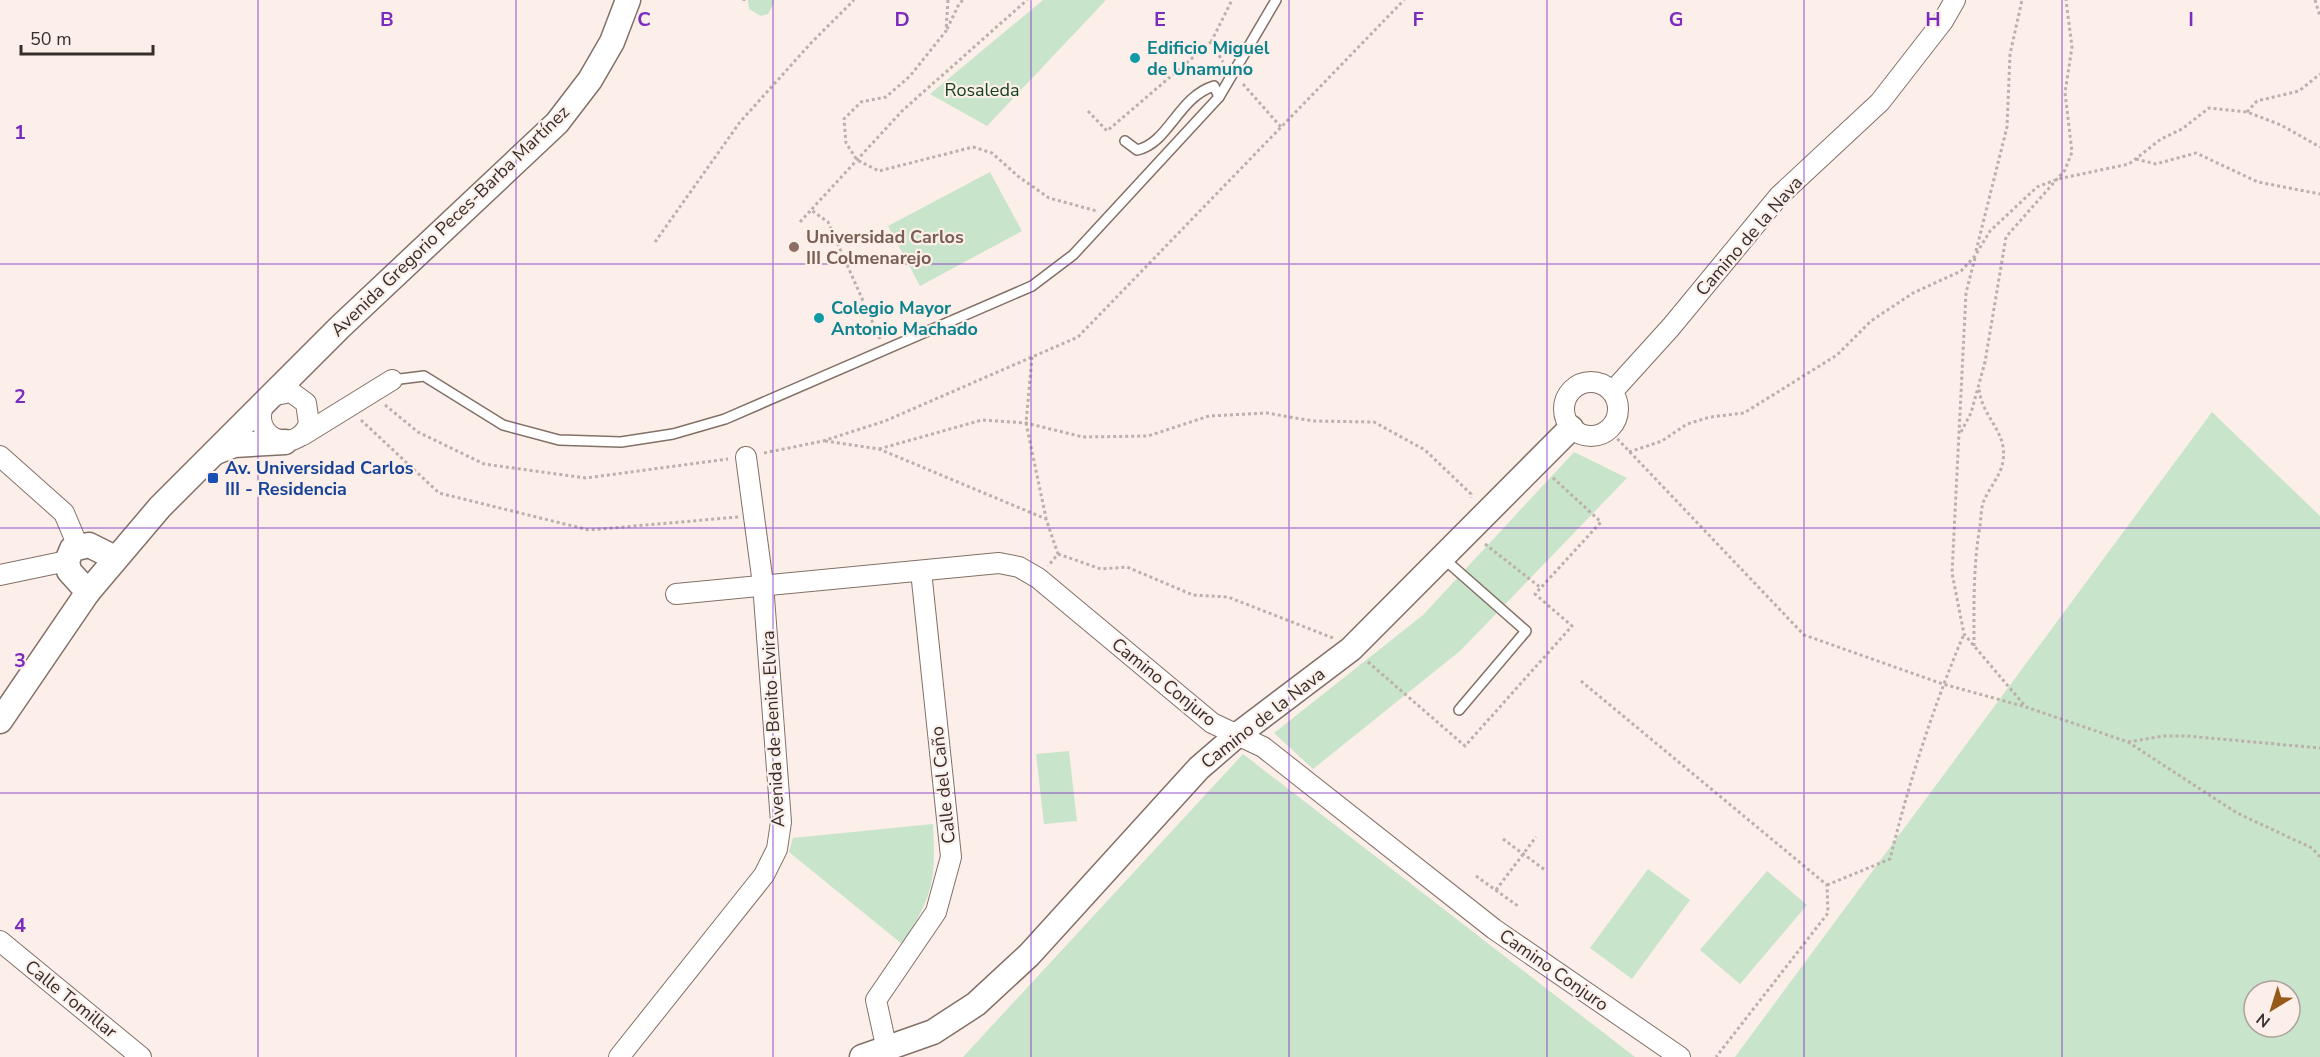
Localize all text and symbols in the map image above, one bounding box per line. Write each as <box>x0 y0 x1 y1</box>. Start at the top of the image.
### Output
text: B <box>380 6 394 33</box>
text: C <box>637 6 651 33</box>
text: D <box>894 6 910 33</box>
text: E <box>1154 6 1166 33</box>
text: F <box>1412 6 1424 33</box>
text: G <box>1669 6 1683 33</box>
text: H <box>1925 6 1941 33</box>
text: I <box>2188 6 2194 33</box>
scale bar <box>21 18 153 56</box>
text: 50 m <box>30 27 72 51</box>
place label: Edificio Miguel de Unamuno <box>1147 36 1270 81</box>
marker: Edificio Miguel de Unamuno <box>1128 51 1142 65</box>
park label: Rosaleda <box>945 78 1019 102</box>
street label: Avenida Gregorio Peces-Barba Martínez <box>325 100 575 342</box>
text: 1 <box>14 119 26 146</box>
street label: Camino de la Nava <box>1690 171 1808 301</box>
place label: Universidad Carlos III Colmenarejo <box>806 225 964 270</box>
marker: Universidad Carlos III Colmenarejo <box>787 240 801 254</box>
place label: Colegio Mayor Antonio Machado <box>831 296 978 341</box>
marker: Colegio Mayor Antonio Machado <box>812 311 826 325</box>
text: 2 <box>14 383 26 410</box>
place label: Av. Universidad Carlos III - Residencia <box>225 456 414 501</box>
marker: Av. Universidad Carlos III - Residencia <box>206 471 220 485</box>
street label: Avenida de Benito Elvira <box>756 630 790 828</box>
street label: Camino Conjuro <box>1107 632 1221 732</box>
text: 3 <box>14 647 26 674</box>
street label: Camino de la Nava <box>1196 662 1330 774</box>
street label: Calle del Caño <box>925 725 961 845</box>
text: 4 <box>14 912 26 939</box>
street label: Camino Conjuro <box>1495 923 1613 1017</box>
street label: Calle Tomillar <box>20 954 122 1044</box>
north arrow <box>2242 979 2302 1039</box>
text: N <box>2252 1008 2275 1032</box>

